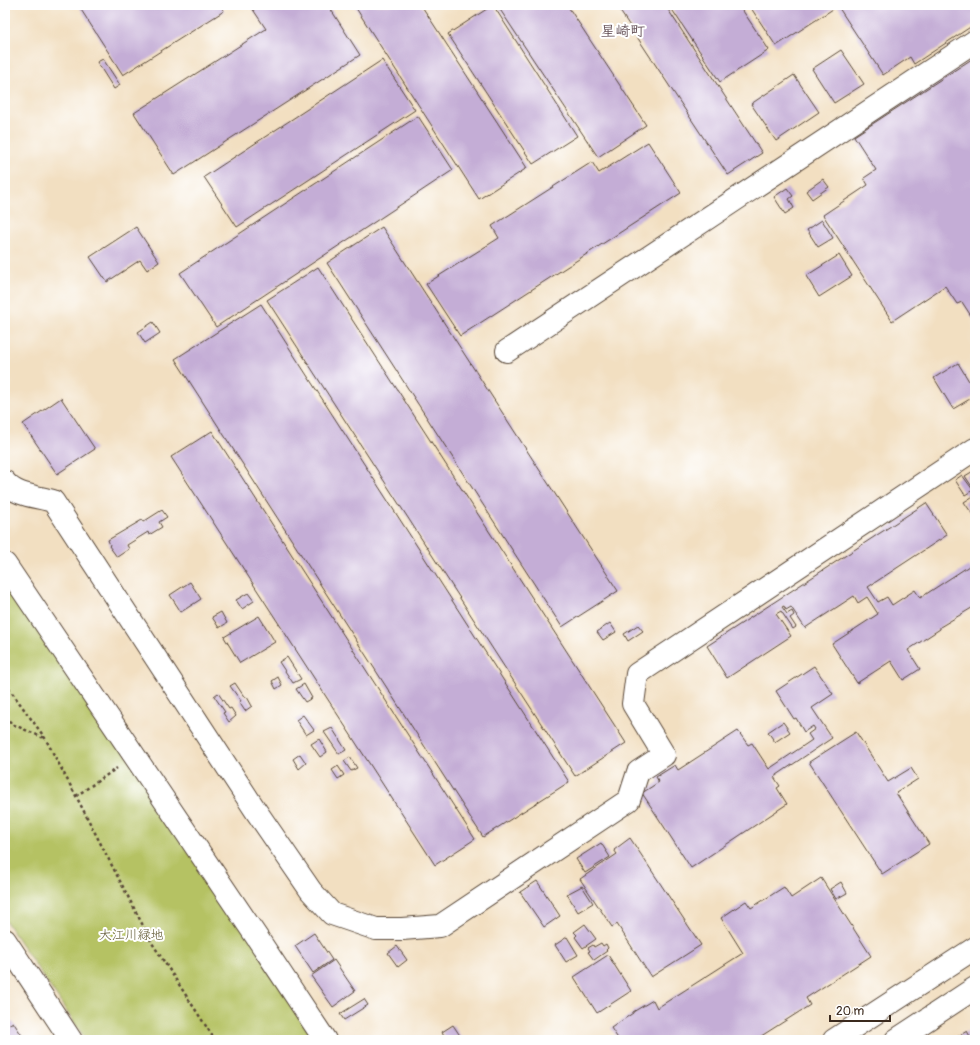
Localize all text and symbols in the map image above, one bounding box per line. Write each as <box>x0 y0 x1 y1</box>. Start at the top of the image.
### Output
district label: 星崎町 <box>600 22 646 41</box>
park label: 大江川緑地 <box>98 927 164 943</box>
scale bar <box>830 997 890 1023</box>
text: 20 m <box>836 1004 865 1019</box>

